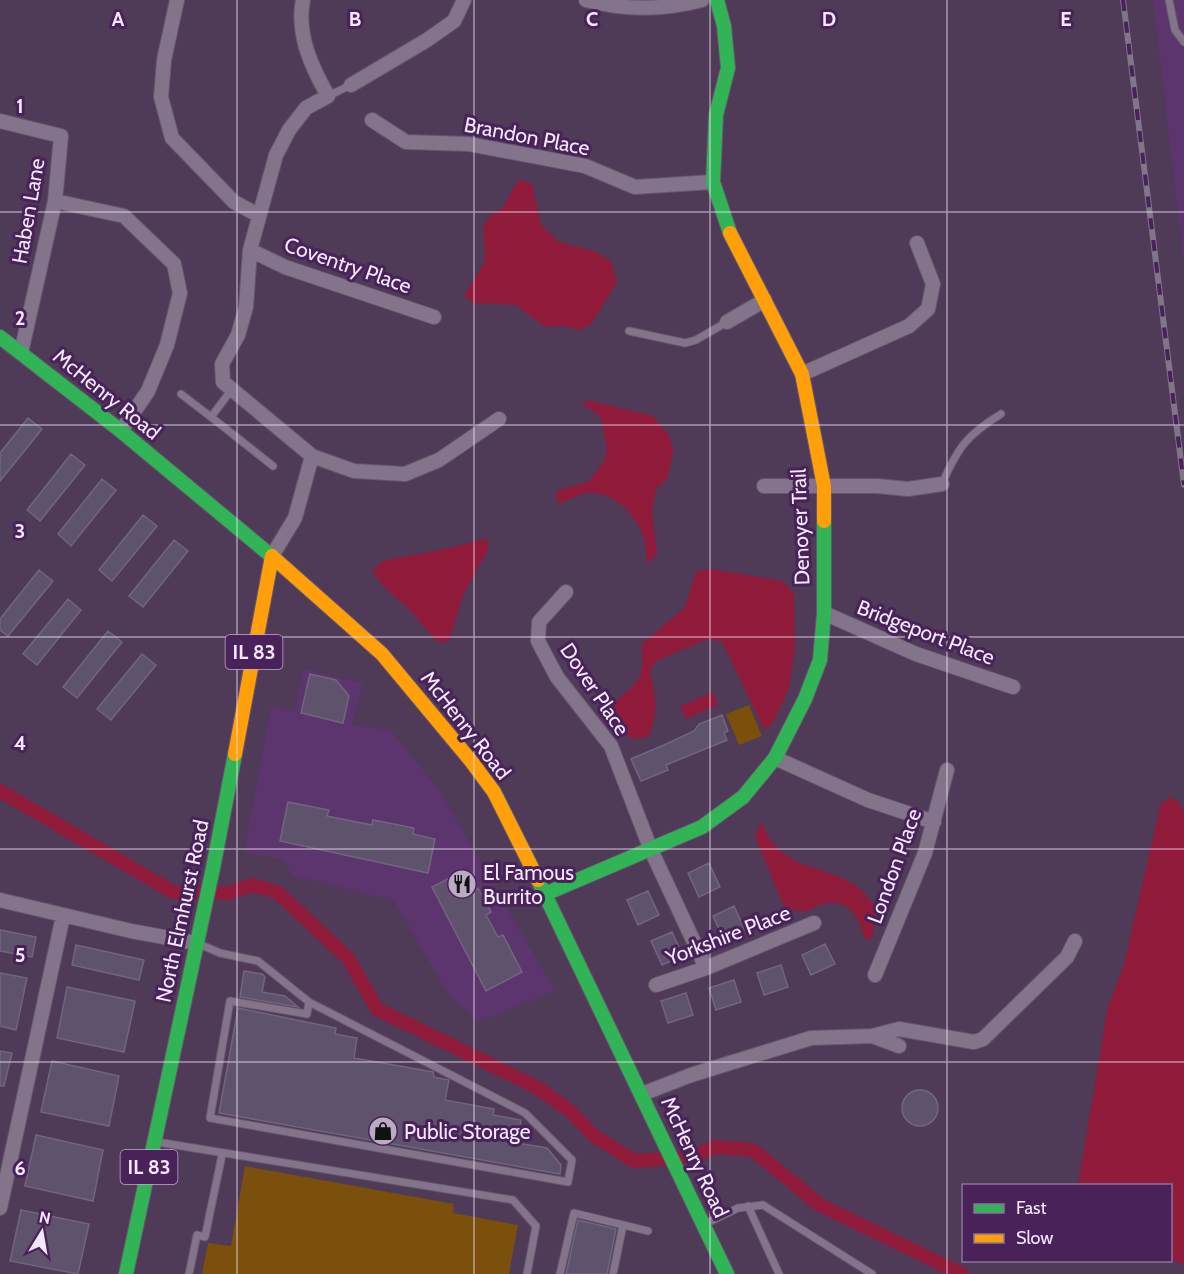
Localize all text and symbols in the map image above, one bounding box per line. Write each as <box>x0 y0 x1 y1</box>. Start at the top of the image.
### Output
text: A <box>112 7 125 31</box>
text: B <box>349 7 361 31</box>
text: C <box>586 7 598 31</box>
text: D <box>822 7 836 31</box>
text: E <box>1060 7 1072 31</box>
text: 1 <box>16 94 24 118</box>
street label: Brandon Place <box>462 112 592 160</box>
street label: Haben Lane <box>6 156 50 266</box>
street label: Coventry Place <box>281 232 415 298</box>
text: 2 <box>15 306 25 330</box>
street label: McHenry Road <box>48 343 166 445</box>
street label: Denoyer Trail <box>785 468 815 586</box>
text: 3 <box>15 519 25 543</box>
street label: Bridgeport Place <box>854 594 998 670</box>
road number: IL 83 <box>226 635 282 669</box>
street label: Dover Place <box>555 638 635 740</box>
street label: McHenry Road <box>416 666 516 784</box>
text: 4 <box>14 731 26 755</box>
street label: London Place <box>862 805 926 927</box>
street label: North Elmhurst Road <box>150 817 214 1005</box>
place label: El Famous Burrito <box>483 860 574 909</box>
restaurant icon: El Famous Burrito <box>446 868 478 900</box>
street label: Yorkshire Place <box>661 900 794 971</box>
text: 5 <box>15 943 25 967</box>
street label: McHenry Road <box>656 1092 734 1222</box>
shop icon: Public Storage <box>367 1115 399 1147</box>
place label: Public Storage <box>404 1119 531 1144</box>
road number: IL 83 <box>120 1150 178 1184</box>
text: 6 <box>14 1156 26 1180</box>
legend <box>962 1184 1172 1262</box>
text: Fast <box>1016 1197 1047 1219</box>
north arrow <box>12 1202 72 1262</box>
text: N <box>37 1207 52 1228</box>
text: Slow <box>1016 1227 1053 1249</box>

